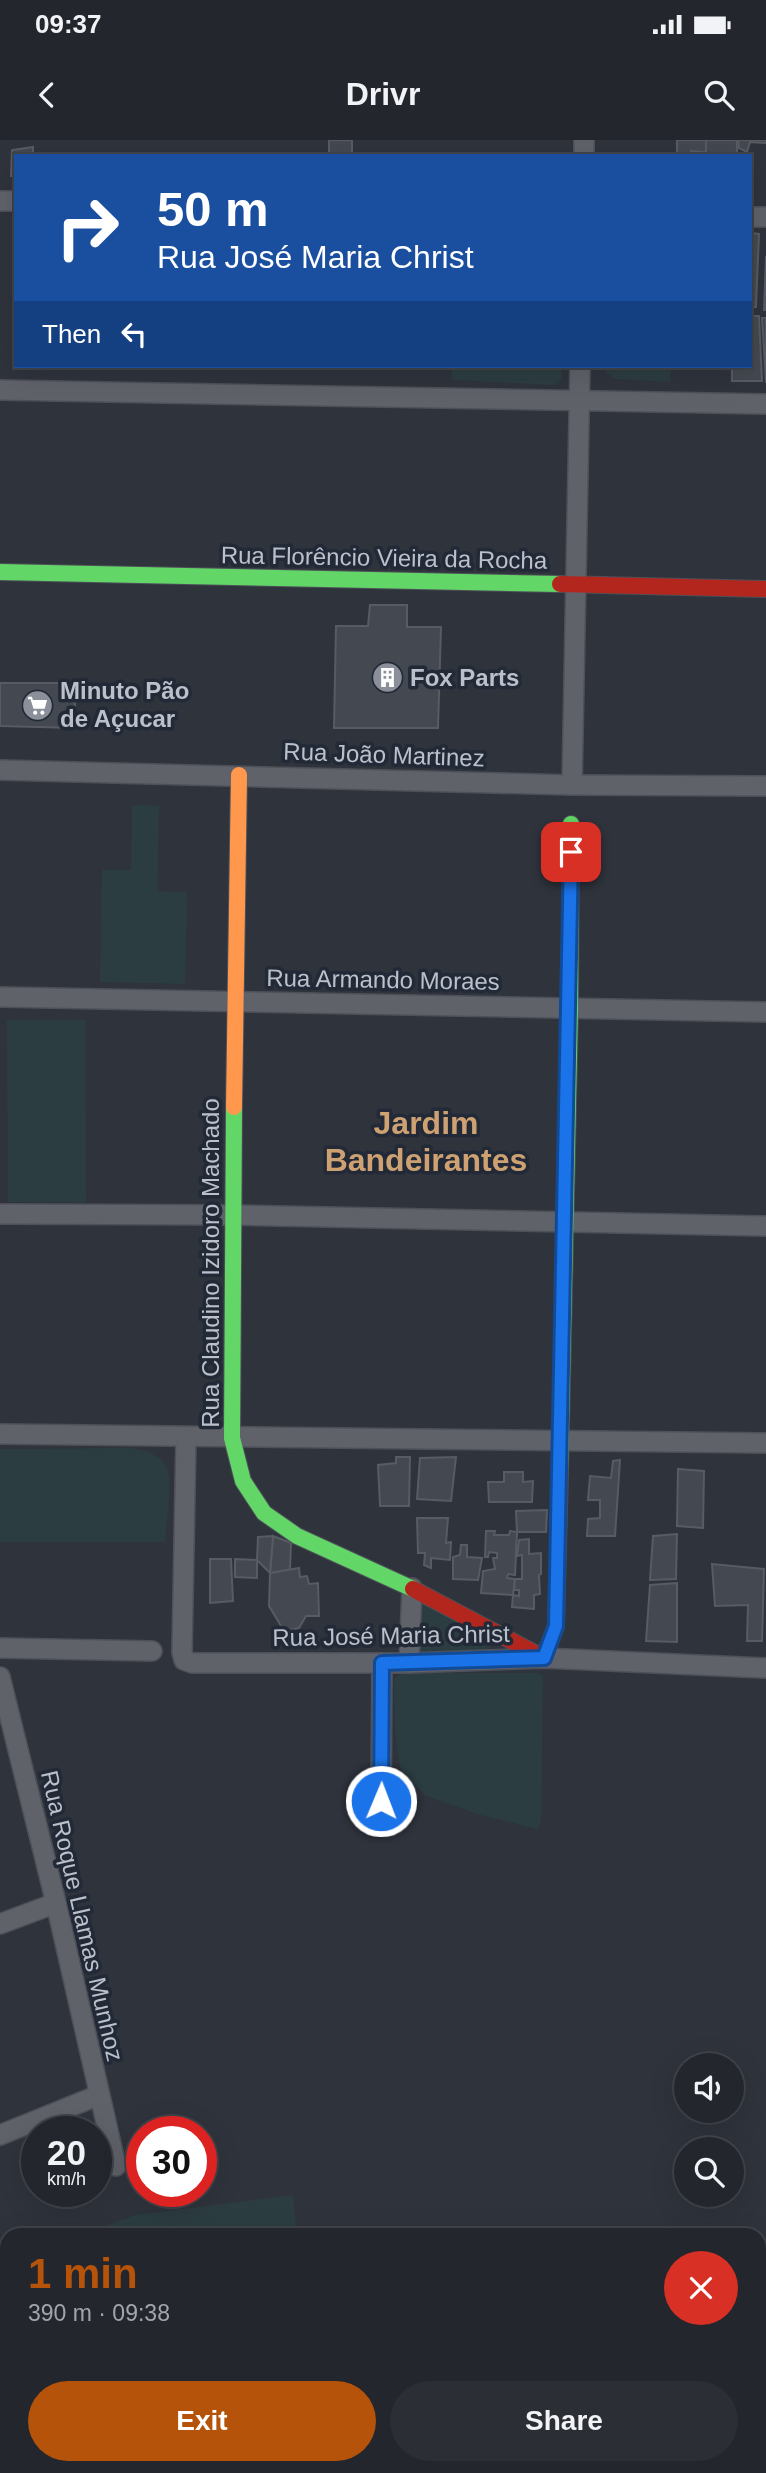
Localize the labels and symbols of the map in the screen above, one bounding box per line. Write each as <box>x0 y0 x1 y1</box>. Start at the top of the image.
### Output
street label: Rua Florêncio Vieira da Rocha <box>221 541 548 574</box>
building icon: Fox Parts <box>370 661 404 695</box>
place label: Fox Parts <box>410 664 519 691</box>
place label: Minuto Pão de Açucar <box>60 677 189 732</box>
supermarket icon: Minuto Pão de Açucar <box>20 688 54 722</box>
street label: Rua João Martinez <box>283 737 485 772</box>
pin <box>541 822 601 882</box>
street label: Rua Armando Moraes <box>266 964 500 995</box>
street label: Rua Claudino Izidoro Machado <box>197 1098 224 1428</box>
district label: Jardim Bandeirantes <box>325 1105 527 1178</box>
street label: Rua José Maria Christ <box>272 1620 510 1651</box>
position arrow <box>344 1764 418 1838</box>
street label: Rua Roque Llamas Munhoz <box>36 1768 129 2064</box>
speed limit sign: 30 <box>126 2116 217 2207</box>

